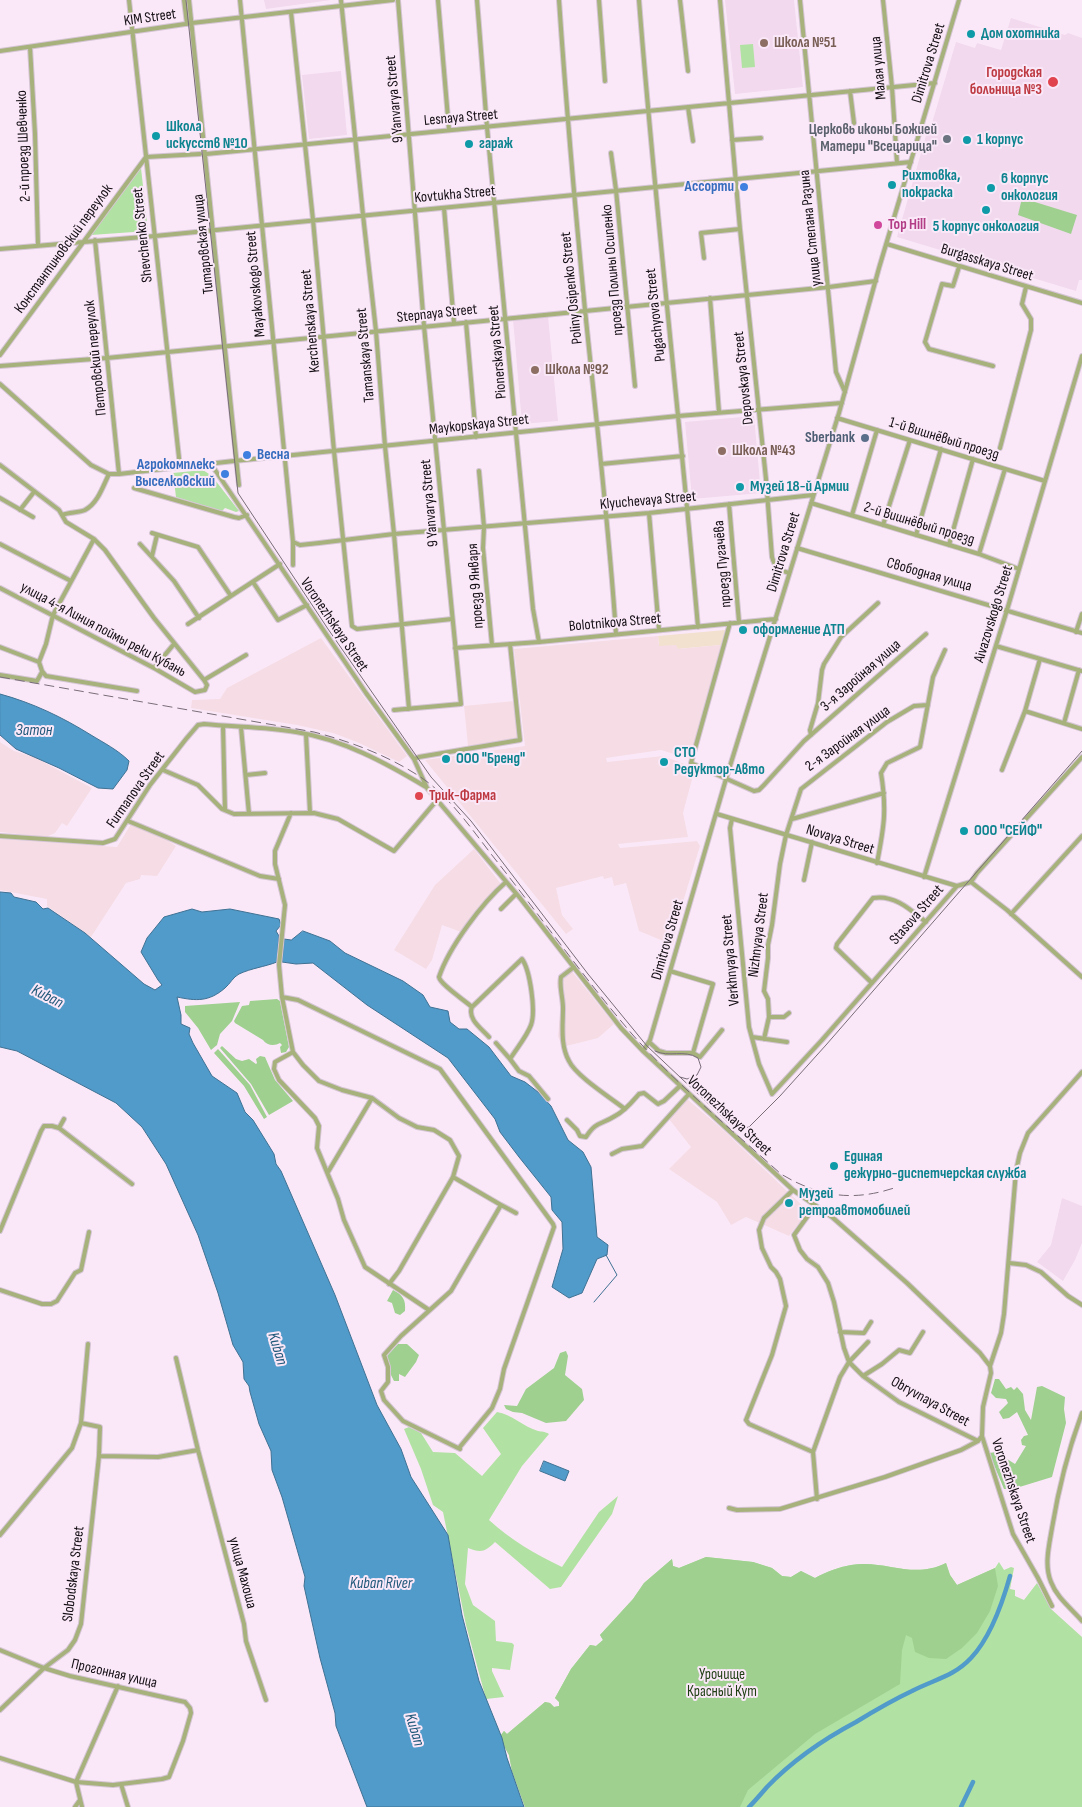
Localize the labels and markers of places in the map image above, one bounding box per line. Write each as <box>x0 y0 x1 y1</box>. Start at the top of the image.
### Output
place label: Дом охотника <box>981 25 1060 43</box>
marker: Дом охотника <box>965 28 977 40</box>
place label: Школа №51 <box>774 34 836 52</box>
marker: Школа №51 <box>758 37 770 49</box>
place label: Городская больница №3 <box>970 64 1042 99</box>
marker: Городская больница №3 <box>1046 75 1060 89</box>
place label: Школа искусств №10 <box>166 118 248 153</box>
place label: Церковь иконы Божией Матери "Всецарица" <box>809 121 937 156</box>
marker: Школа искусств №10 <box>150 130 162 142</box>
place label: 1 корпус <box>977 131 1023 149</box>
marker: Церковь иконы Божией Матери "Всецарица" <box>941 133 953 145</box>
marker: 1 корпус <box>961 134 973 146</box>
place label: гараж <box>479 135 513 153</box>
marker: гараж <box>463 138 475 150</box>
place label: Рихтовка, покраска <box>902 167 961 202</box>
place label: 6 корпус онкология <box>1001 170 1058 205</box>
place label: Ассорти <box>685 178 734 196</box>
marker: Рихтовка, покраска <box>886 179 898 191</box>
marker: Ассорти <box>738 181 750 193</box>
marker: 6 корпус онкология <box>985 182 997 194</box>
marker: 5 корпус онкология <box>980 204 992 216</box>
place label: Top Hill <box>888 216 926 234</box>
place label: 5 корпус онкология <box>933 218 1039 236</box>
marker: Top Hill <box>872 219 884 231</box>
place label: Школа №92 <box>545 361 609 379</box>
marker: Школа №92 <box>529 364 541 376</box>
place label: Sberbank <box>805 429 855 447</box>
marker: Sberbank <box>859 432 871 444</box>
place label: Школа №43 <box>732 442 796 460</box>
marker: Школа №43 <box>716 445 728 457</box>
place label: Весна <box>257 446 290 464</box>
marker: Весна <box>241 449 253 461</box>
place label: Агрокомплекс Выселковский <box>135 456 215 491</box>
marker: Агрокомплекс Выселковский <box>219 468 231 480</box>
place label: Музей 18-й Армии <box>750 478 849 496</box>
marker: Музей 18-й Армии <box>734 481 746 493</box>
place label: оформление ДТП <box>753 621 845 639</box>
marker: оформление ДТП <box>737 624 749 636</box>
place label: СТО Редуктор-Авто <box>674 744 765 779</box>
place label: ООО "Бренд" <box>456 750 525 768</box>
marker: ООО "Бренд" <box>440 753 452 765</box>
marker: СТО Редуктор-Авто <box>658 756 670 768</box>
place label: Трик-Фарма <box>429 787 496 805</box>
marker: Трик-Фарма <box>413 790 425 802</box>
place label: ООО "СЕЙФ" <box>974 822 1042 840</box>
marker: ООО "СЕЙФ" <box>958 825 970 837</box>
place label: Единая дежурно-диспетчерская служба <box>844 1148 1026 1183</box>
marker: Единая дежурно-диспетчерская служба <box>828 1160 840 1172</box>
place label: Музей ретроавтомобилей <box>799 1185 910 1220</box>
marker: Музей ретроавтомобилей <box>783 1197 795 1209</box>

